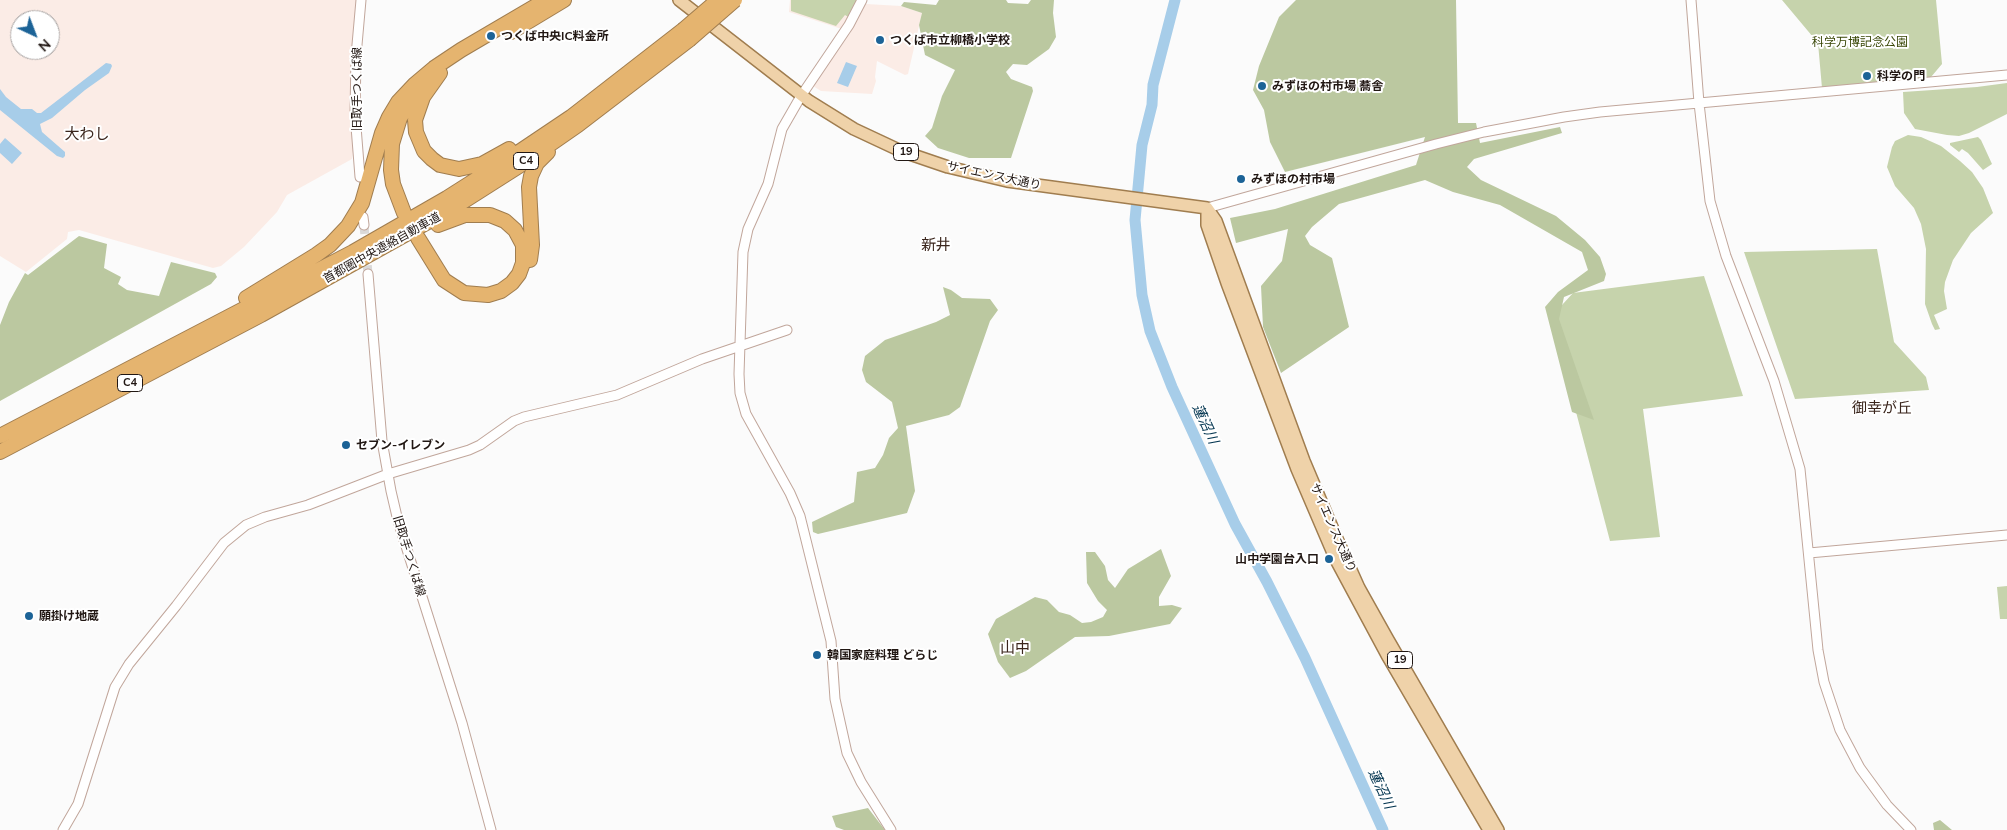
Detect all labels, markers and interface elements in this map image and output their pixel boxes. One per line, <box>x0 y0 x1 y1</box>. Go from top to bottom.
north arrow <box>10 10 60 60</box>
place label: つくば中央IC料金所 <box>501 29 609 43</box>
marker: つくば中央IC料金所 <box>485 30 497 42</box>
place label: つくば市立柳橋小学校 <box>890 33 1010 47</box>
marker: つくば市立柳橋小学校 <box>874 34 886 46</box>
text: N <box>35 35 55 55</box>
park label: 科学万博記念公園 <box>1812 35 1908 49</box>
street label: 旧取手つくば線 <box>350 47 364 131</box>
place label: 科学の門 <box>1877 69 1925 83</box>
marker: 科学の門 <box>1861 70 1873 82</box>
place label: みずほの村市場 蕎舎 <box>1272 79 1383 93</box>
marker: みずほの村市場 蕎舎 <box>1256 80 1268 92</box>
district label: 大わし <box>65 125 109 143</box>
road number: 19 <box>894 144 918 160</box>
road number: C4 <box>514 153 538 170</box>
street label: サイエンス大通り <box>946 159 1042 193</box>
place label: みずほの村市場 <box>1251 172 1335 186</box>
marker: みずほの村市場 <box>1235 173 1247 185</box>
street label: 首都圏中央連絡自動車道 <box>321 210 443 286</box>
district label: 新井 <box>921 236 951 254</box>
road number: C4 <box>118 374 142 392</box>
district label: 御幸が丘 <box>1852 399 1912 417</box>
water label: 蓮沼川 <box>1189 401 1221 447</box>
place label: セブン-イレブン <box>356 438 445 452</box>
marker: セブン-イレブン <box>340 439 352 451</box>
street label: サイエンス大通り <box>1307 481 1359 575</box>
street label: 旧取手つくば線 <box>390 514 428 598</box>
place label: 山中学園台入口 <box>1235 552 1319 566</box>
marker: 山中学園台入口 <box>1323 553 1335 565</box>
place label: 願掛け地蔵 <box>39 609 99 623</box>
marker: 願掛け地蔵 <box>23 610 35 622</box>
district label: 山中 <box>1000 639 1030 657</box>
place label: 韓国家庭料理 どらじ <box>827 648 938 662</box>
marker: 韓国家庭料理 どらじ <box>811 649 823 661</box>
road number: 19 <box>1388 652 1412 668</box>
water label: 蓮沼川 <box>1365 766 1397 812</box>

